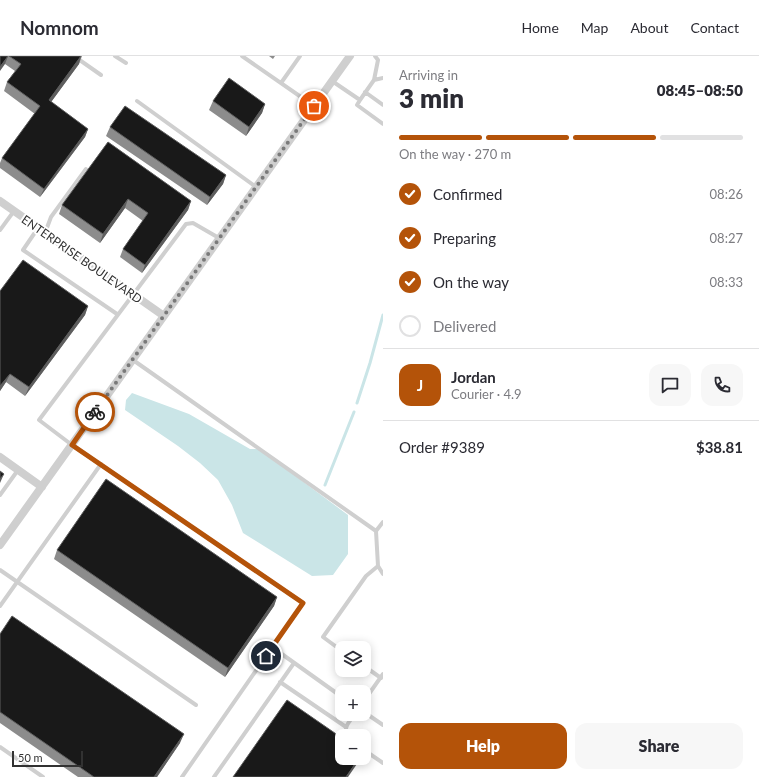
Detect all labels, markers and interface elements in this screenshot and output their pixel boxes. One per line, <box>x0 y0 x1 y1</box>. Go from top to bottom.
text: Nomnom <box>20 16 99 39</box>
text: Home <box>521 19 559 36</box>
text: Map <box>581 19 608 36</box>
text: About <box>630 19 668 36</box>
text: Contact <box>690 19 739 36</box>
text: Arriving in <box>399 67 458 83</box>
text: 08:45–08:50 <box>657 81 743 99</box>
text: 3 min <box>399 82 464 114</box>
pin <box>297 89 331 123</box>
icon: bag <box>303 95 325 117</box>
text: On the way · 270 m <box>399 146 511 162</box>
icon: check <box>399 183 421 205</box>
text: Confirmed <box>433 185 502 203</box>
text: 08:26 <box>710 186 743 202</box>
street label: ENTERPRISE BOULEVARD <box>19 212 145 306</box>
icon: check <box>399 227 421 249</box>
text: Preparing <box>433 229 496 247</box>
text: 08:27 <box>710 230 743 246</box>
icon: check <box>399 271 421 293</box>
text: On the way <box>433 273 509 291</box>
text: 08:33 <box>710 274 743 290</box>
text: Delivered <box>433 317 496 335</box>
button: chat <box>649 364 691 406</box>
button: phone <box>701 364 743 406</box>
text: Jordan <box>451 368 496 386</box>
text: J <box>417 376 423 394</box>
text: Courier · 4.9 <box>451 386 522 402</box>
courier <box>75 392 115 432</box>
icon: bike <box>84 401 106 423</box>
text: Order #9389 <box>399 438 485 456</box>
text: $38.81 <box>696 438 743 456</box>
pin <box>249 639 283 673</box>
map controls <box>335 641 371 765</box>
button: layers <box>335 641 371 677</box>
icon: home <box>255 645 277 667</box>
button: + <box>335 685 371 721</box>
button: Help <box>399 723 567 769</box>
button: Share <box>575 723 743 769</box>
button: − <box>335 729 371 765</box>
scale bar <box>12 749 83 768</box>
text: 50 m <box>18 751 43 764</box>

